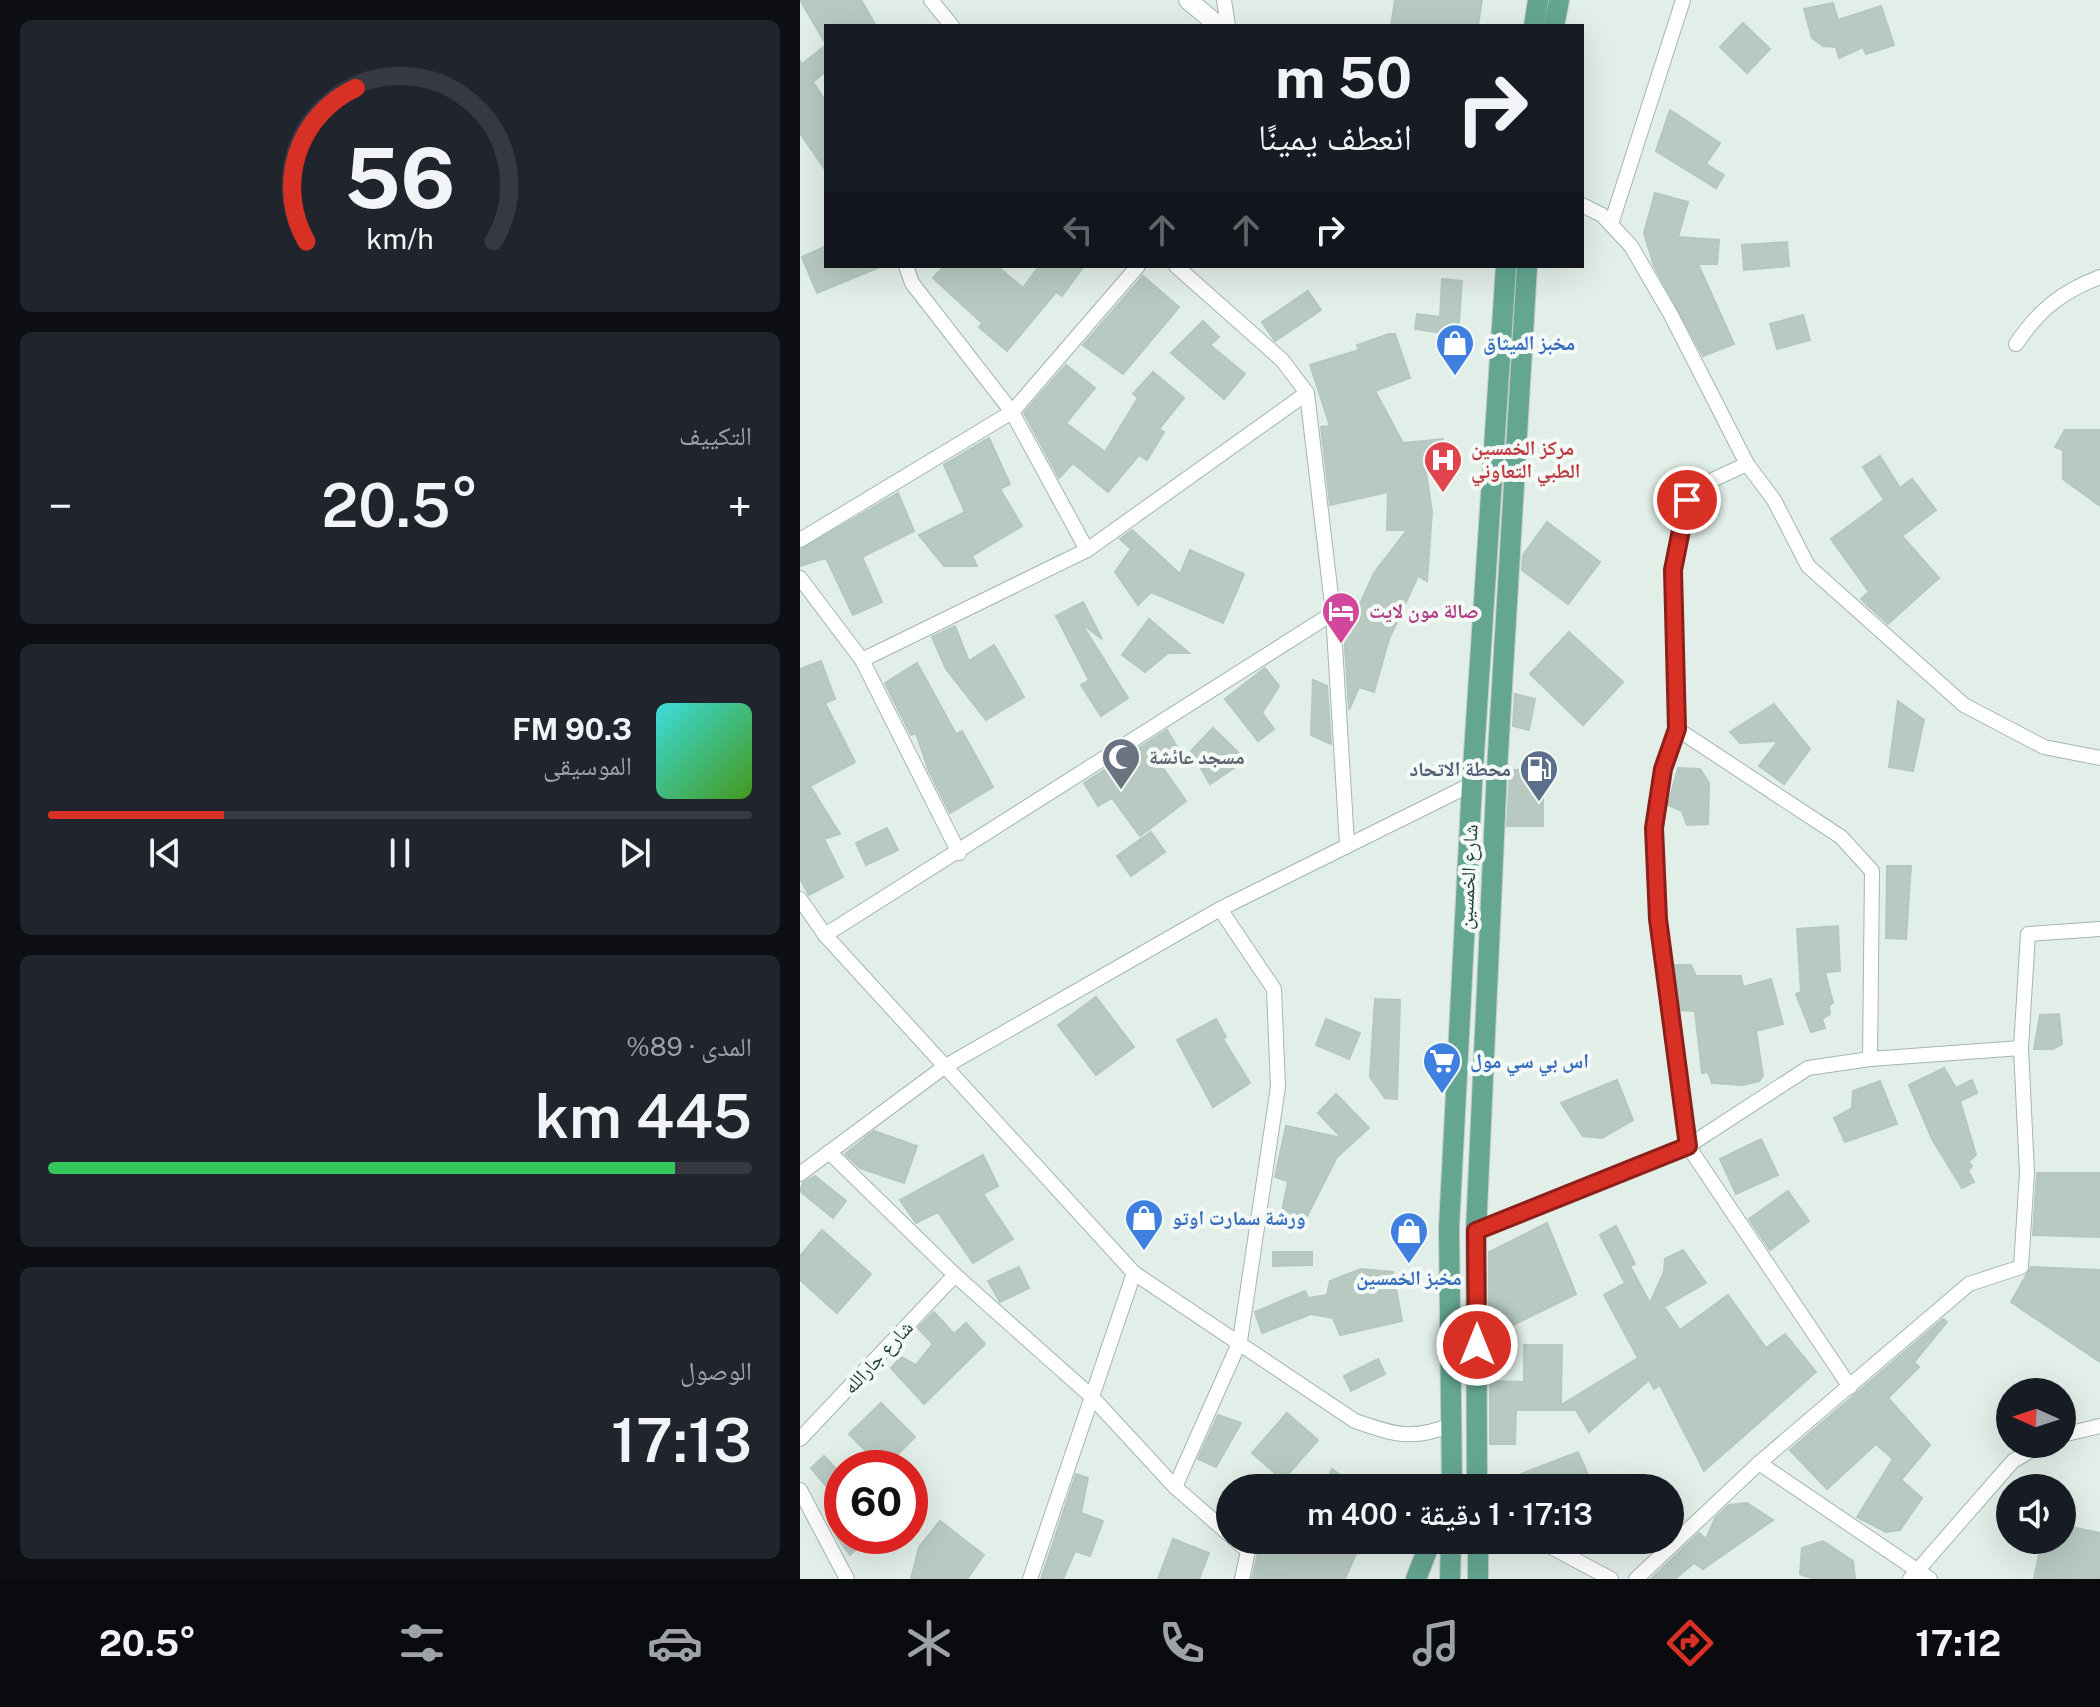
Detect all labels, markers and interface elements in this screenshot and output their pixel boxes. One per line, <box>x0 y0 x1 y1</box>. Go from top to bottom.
text: 50 m <box>1275 45 1412 111</box>
icon: right <box>1440 56 1544 160</box>
text: انعطف يمينًا <box>1258 116 1412 158</box>
text: 56 <box>344 128 456 226</box>
icon: left <box>1056 208 1100 252</box>
icon: ahead <box>1140 208 1184 252</box>
icon: ahead <box>1224 208 1268 252</box>
icon: right <box>1308 208 1352 252</box>
text: km/h <box>366 222 434 255</box>
shop icon: مخبز الميثاق <box>1434 322 1476 377</box>
place label: مخبز الميثاق <box>1483 331 1575 355</box>
text: التكييف <box>679 420 752 451</box>
place label: مركز الخمسين الطبي التعاوني <box>1471 436 1580 487</box>
hospital icon: مركز الخمسين الطبي التعاوني <box>1422 439 1464 494</box>
pin <box>1653 466 1721 534</box>
text: 20.5° <box>321 470 479 541</box>
icon: arrive <box>1665 478 1709 522</box>
text: − <box>48 480 72 532</box>
text: + <box>728 480 752 532</box>
hotel icon: صالة مون لايت <box>1320 590 1362 645</box>
place label: صالة مون لايت <box>1369 599 1479 623</box>
text: 90.3 FM <box>512 711 632 747</box>
mosque icon: مسجد عائشة <box>1100 736 1142 791</box>
place label: مسجد عائشة <box>1149 745 1245 769</box>
fuel station icon: محطة الاتحاد <box>1518 748 1560 803</box>
text: الموسيقى <box>543 750 632 781</box>
place label: محطة الاتحاد <box>1409 757 1511 781</box>
street label: شارع الخمسين <box>1453 824 1484 930</box>
icon: previous <box>143 831 187 875</box>
icon: pause <box>378 831 422 875</box>
icon: next <box>613 831 657 875</box>
text: المدى · 89% <box>626 1031 752 1062</box>
supermarket icon: اس بي سي مول <box>1421 1040 1463 1095</box>
place label: اس بي سي مول <box>1470 1049 1589 1077</box>
text: 445 km <box>535 1081 752 1152</box>
shop icon: ورشة سمارت اوتو <box>1123 1197 1165 1252</box>
place label: ورشة سمارت اوتو <box>1172 1206 1306 1230</box>
shop icon: مخبز الخمسين <box>1388 1210 1430 1265</box>
place label: مخبز الخمسين <box>1356 1266 1462 1291</box>
position arrow <box>1435 1303 1519 1387</box>
street label: شارع جارالله <box>838 1315 919 1399</box>
text: الوصول <box>680 1355 752 1386</box>
north arrow <box>1996 1378 2076 1458</box>
map controls <box>1996 1378 2076 1554</box>
text: 17:13 <box>611 1405 752 1476</box>
speed limit sign: 60 <box>824 1450 928 1554</box>
button: sound <box>1996 1474 2076 1554</box>
text: 17:13 · 1 دقيقة · 400 m <box>1307 1496 1593 1532</box>
icon: filters <box>394 1615 450 1671</box>
icon: car <box>647 1615 703 1671</box>
icon: climate <box>901 1615 957 1671</box>
icon: phone <box>1154 1615 1210 1671</box>
icon: music <box>1408 1615 1464 1671</box>
icon: directions <box>1662 1615 1718 1671</box>
text: 20.5° <box>99 1622 196 1664</box>
text: 17:12 <box>1915 1622 2001 1664</box>

